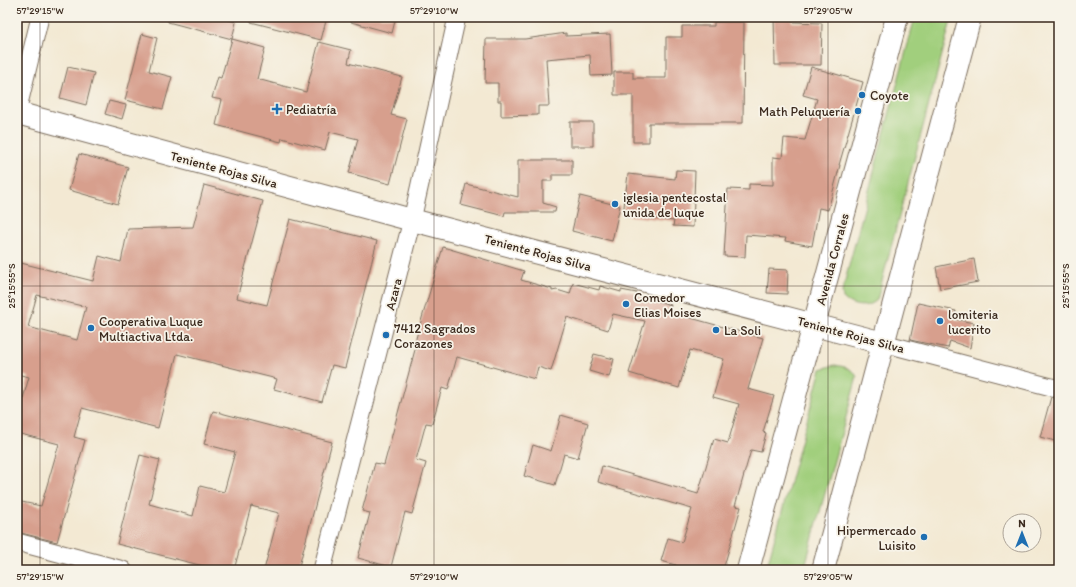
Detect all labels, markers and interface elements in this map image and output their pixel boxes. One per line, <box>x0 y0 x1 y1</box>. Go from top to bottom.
text: 57°29'15"W <box>16 4 64 17</box>
text: 57°29'10"W <box>410 4 459 17</box>
text: 57°29'05"W <box>803 4 853 17</box>
place label: Coyote <box>870 88 909 103</box>
marker: Coyote <box>857 90 867 100</box>
place label: Pediatría <box>286 102 337 117</box>
marker: Pediatría <box>271 103 283 115</box>
place label: Math Peluquería <box>759 104 850 119</box>
marker: Math Peluquería <box>853 106 863 116</box>
street label: Teniente Rojas Silva <box>169 148 279 191</box>
place label: iglesia pentecostal unida de luque <box>623 190 727 220</box>
marker: iglesia pentecostal unida de luque <box>610 199 620 209</box>
street label: Avenida Corrales <box>813 211 852 307</box>
street label: Teniente Rojas Silva <box>483 231 593 274</box>
text: 25°15'55"S <box>5 263 18 308</box>
text: 25°15'55"S <box>1059 263 1072 308</box>
street label: Azara <box>382 276 405 312</box>
place label: Comedor Elias Moises <box>634 290 701 320</box>
marker: Comedor Elias Moises <box>621 299 631 309</box>
place label: lomiteria lucerito <box>948 307 999 337</box>
street label: Teniente Rojas Silva <box>796 313 906 356</box>
place label: Cooperativa Luque Multiactiva Ltda. <box>99 314 203 344</box>
marker: lomiteria lucerito <box>935 316 945 326</box>
place label: 7412 Sagrados Corazones <box>394 321 476 351</box>
marker: Cooperativa Luque Multiactiva Ltda. <box>86 323 96 333</box>
place label: La Soli <box>724 323 761 338</box>
marker: La Soli <box>711 325 721 335</box>
marker: 7412 Sagrados Corazones <box>381 330 391 340</box>
north arrow <box>1002 513 1042 553</box>
text: N <box>1018 517 1026 530</box>
place label: Hipermercado Luisito <box>837 523 916 553</box>
marker: Hipermercado Luisito <box>919 532 929 542</box>
text: 57°29'15"W <box>16 570 64 583</box>
text: 57°29'10"W <box>410 570 459 583</box>
text: 57°29'05"W <box>803 570 853 583</box>

